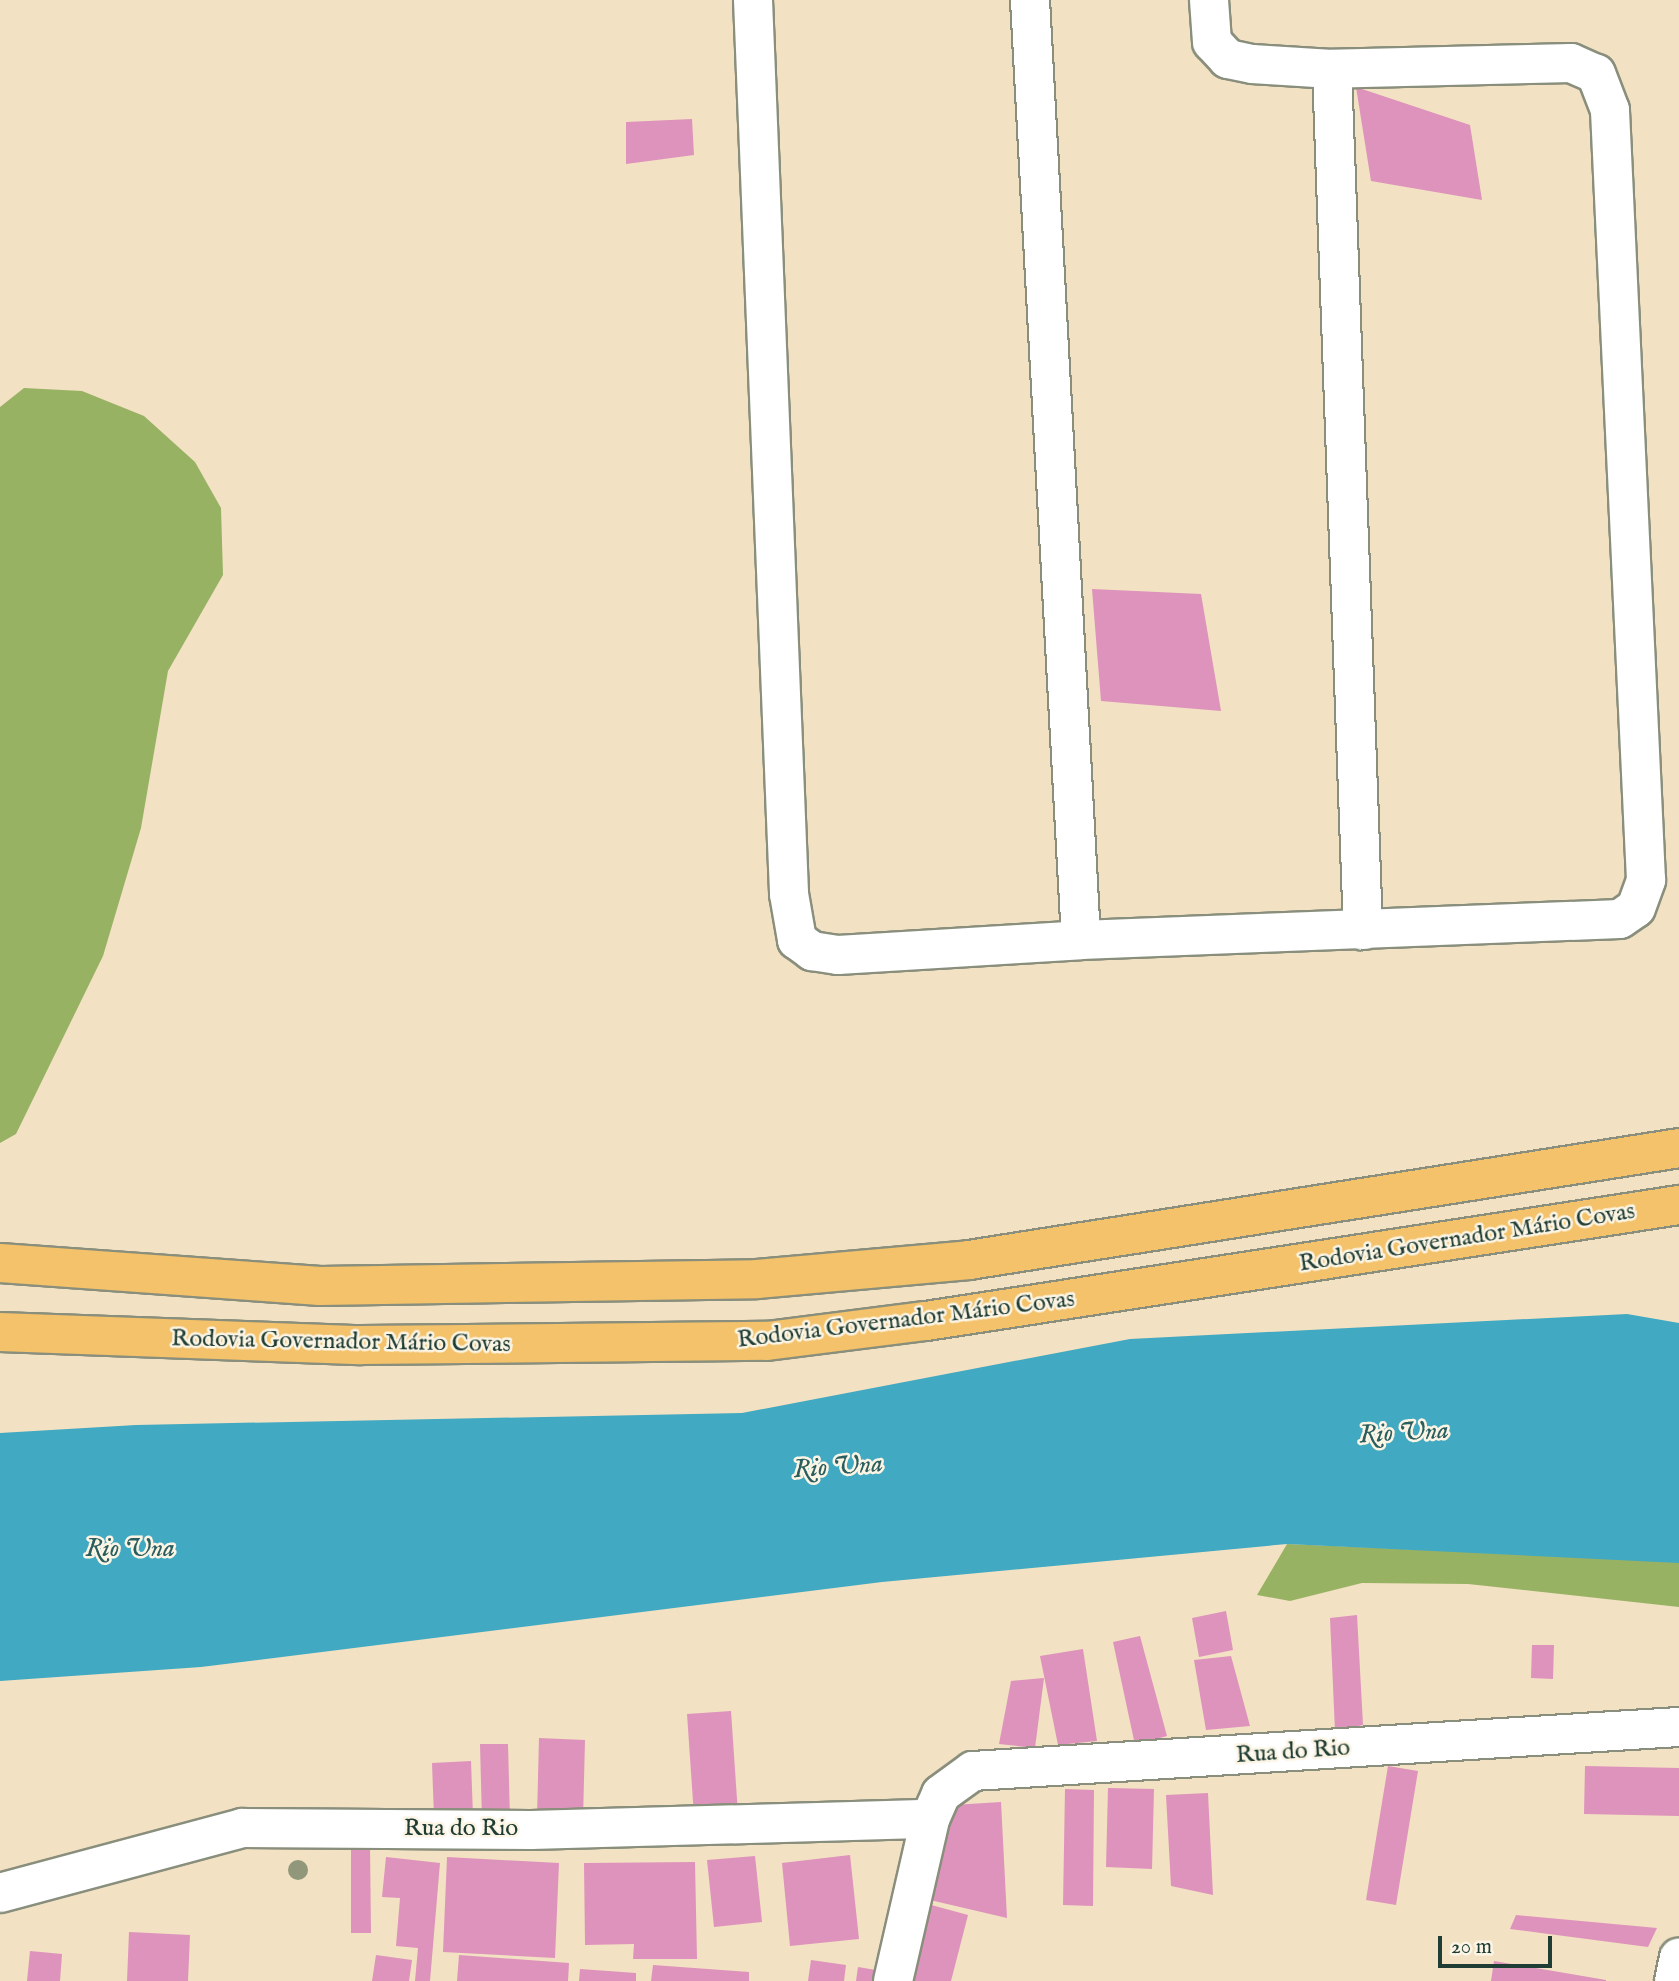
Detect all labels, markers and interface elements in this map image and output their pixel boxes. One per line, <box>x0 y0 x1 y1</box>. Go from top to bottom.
street label: Rodovia Governador Mário Covas <box>1297 1197 1637 1279</box>
street label: Rodovia Governador Mário Covas <box>736 1285 1076 1355</box>
street label: Rodovia Governador Mário Covas <box>171 1325 511 1359</box>
water label: Rio Una <box>1358 1415 1450 1451</box>
water label: Rio Una <box>792 1448 884 1486</box>
water label: Rio Una <box>85 1533 175 1565</box>
street label: Rua do Rio <box>1235 1734 1351 1770</box>
street label: Rua do Rio <box>404 1815 518 1843</box>
scale bar <box>1441 1922 1555 1966</box>
text: 20 m <box>1451 1934 1492 1961</box>

